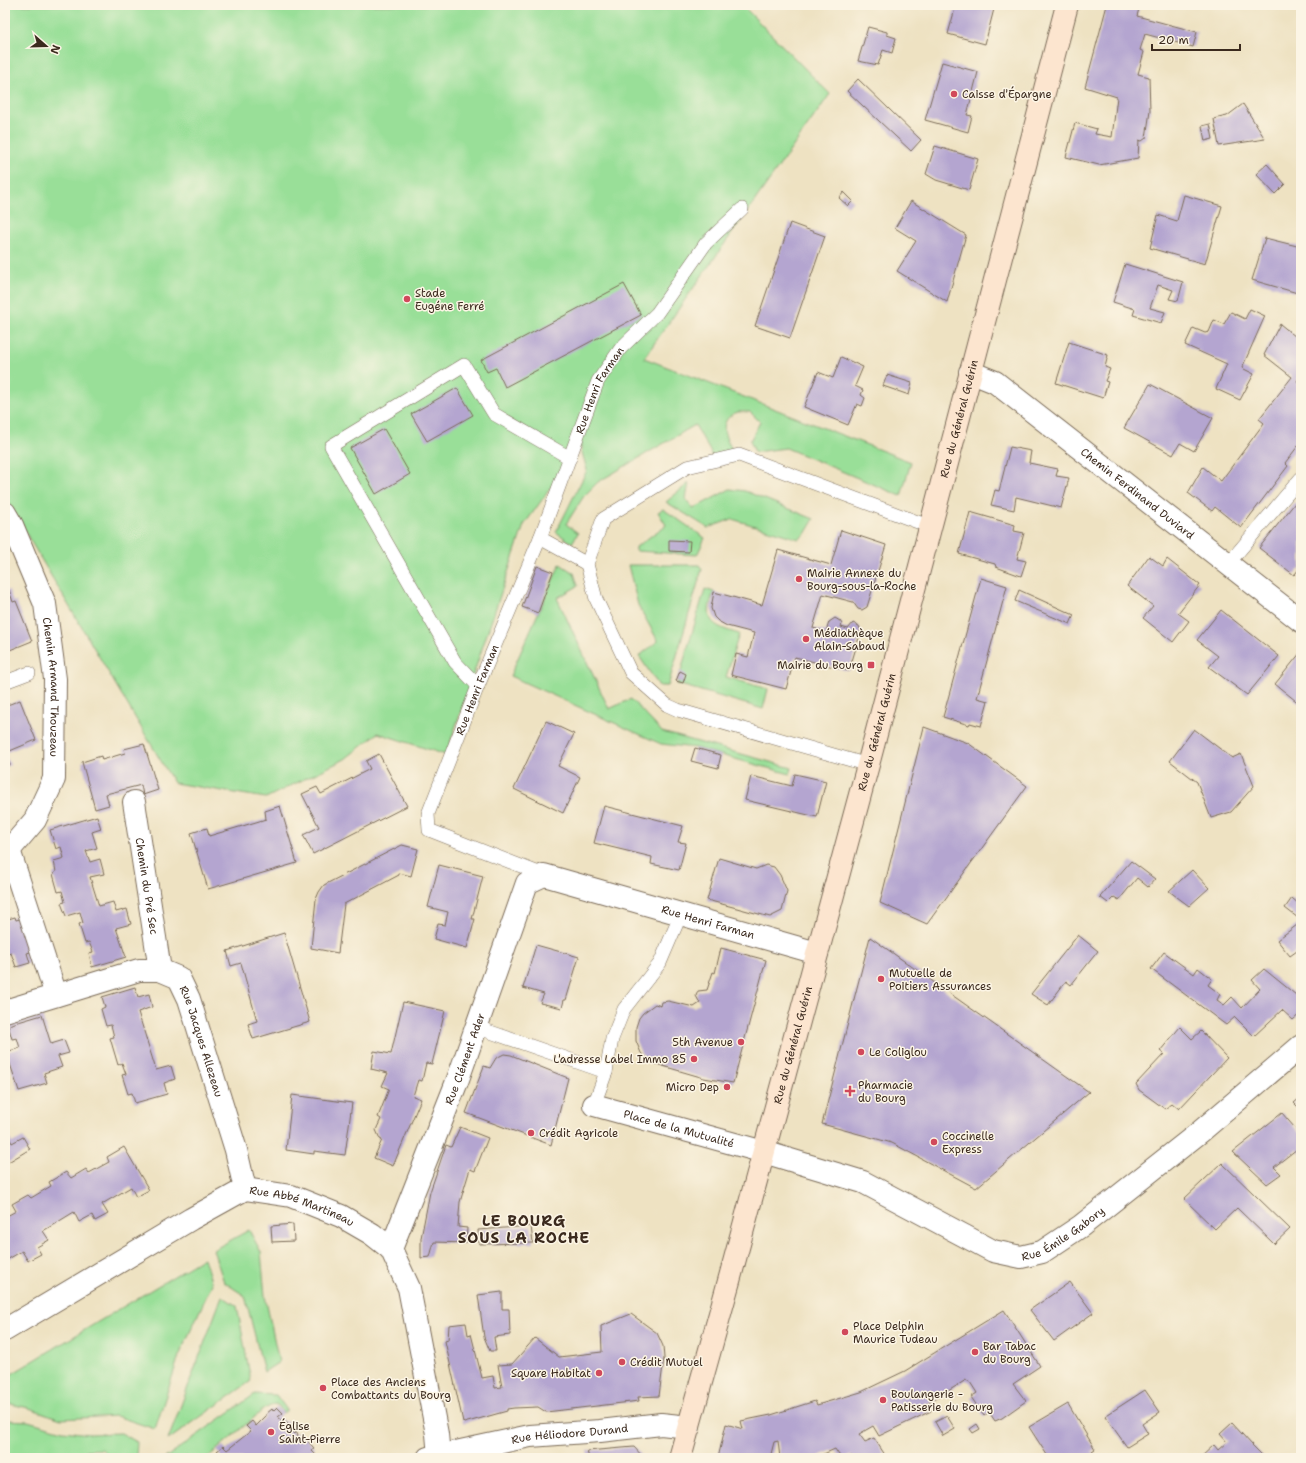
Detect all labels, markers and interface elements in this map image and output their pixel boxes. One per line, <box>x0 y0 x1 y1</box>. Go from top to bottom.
north arrow <box>26 26 66 66</box>
scale bar <box>1152 26 1240 52</box>
text: 20 m <box>1158 32 1189 48</box>
text: N <box>46 43 63 56</box>
place label: Caisse d'Épargne <box>962 86 1052 102</box>
marker: Caisse d'Épargne <box>949 89 959 99</box>
place label: Stade Eugéne Ferré <box>415 286 485 314</box>
marker: Stade Eugéne Ferré <box>402 294 412 304</box>
street label: Rue Henri Farman <box>572 343 627 436</box>
street label: Rue du Général Guérin <box>936 358 981 479</box>
street label: Chemin Ferdinand Duviard <box>1078 444 1198 543</box>
place label: Mairie Annexe du Bourg-sous-la-Roche <box>807 566 917 594</box>
marker: Mairie Annexe du Bourg-sous-la-Roche <box>794 574 804 584</box>
street label: Chemin Armand Thouzeau <box>39 616 63 757</box>
place label: Médiathèque Alain-Sabaud <box>814 626 885 654</box>
marker: Médiathèque Alain-Sabaud <box>801 634 811 644</box>
street label: Rue Henri Farman <box>452 642 502 737</box>
place label: Mairie du Bourg <box>777 658 863 673</box>
marker: Mairie du Bourg <box>866 660 876 670</box>
street label: Rue du Général Guérin <box>854 671 899 793</box>
street label: Chemin du Pré Sec <box>132 837 162 936</box>
street label: Rue Henri Farman <box>660 901 757 942</box>
place label: Mutuelle de Poitiers Assurances <box>889 966 992 994</box>
marker: Mutuelle de Poitiers Assurances <box>876 974 886 984</box>
street label: Rue Jacques Allezeau <box>176 983 227 1099</box>
street label: Rue du Général Guérin <box>770 984 816 1106</box>
street label: Rue Clément Ader <box>441 1011 488 1107</box>
place label: 5th Avenue <box>672 1035 733 1050</box>
marker: 5th Avenue <box>736 1037 746 1047</box>
place label: Le Coliglou <box>869 1045 927 1060</box>
marker: Le Coliglou <box>856 1047 866 1057</box>
place label: L'adresse Label Immo 85 <box>553 1052 686 1067</box>
marker: L'adresse Label Immo 85 <box>689 1054 699 1064</box>
place label: Pharmacie du Bourg <box>858 1078 913 1106</box>
place label: Micro Dep <box>666 1080 719 1095</box>
marker: Micro Dep <box>722 1082 732 1092</box>
marker: Pharmacie du Bourg <box>845 1086 855 1096</box>
street label: Place de la Mutualité <box>622 1106 736 1151</box>
place label: Crédit Agricole <box>539 1126 618 1141</box>
marker: Crédit Agricole <box>526 1128 536 1138</box>
place label: Coccinelle Express <box>942 1129 994 1157</box>
marker: Coccinelle Express <box>929 1137 939 1147</box>
street label: Rue Abbé Martineau <box>248 1182 357 1230</box>
street label: Rue Émile Gabory <box>1020 1203 1107 1264</box>
district label: LE BOURG SOUS LA ROCHE <box>458 1211 590 1248</box>
place label: Place Delphin Maurice Tudeau <box>853 1319 938 1347</box>
marker: Place Delphin Maurice Tudeau <box>840 1327 850 1337</box>
place label: Bar Tabac du Bourg <box>983 1339 1036 1367</box>
marker: Bar Tabac du Bourg <box>970 1347 980 1357</box>
place label: Crédit Mutuel <box>630 1355 703 1370</box>
marker: Crédit Mutuel <box>617 1357 627 1367</box>
place label: Square Habitat <box>511 1366 591 1381</box>
marker: Square Habitat <box>594 1368 604 1378</box>
place label: Place des Anciens Combattants du Bourg <box>331 1375 451 1403</box>
marker: Place des Anciens Combattants du Bourg <box>318 1383 328 1393</box>
place label: Boulangerie - Patisserie du Bourg <box>891 1387 993 1415</box>
marker: Boulangerie - Patisserie du Bourg <box>878 1395 888 1405</box>
place label: Église Saint-Pierre <box>279 1418 341 1447</box>
street label: Rue Héliodore Durand <box>510 1420 629 1447</box>
marker: Église Saint-Pierre <box>266 1427 276 1437</box>

